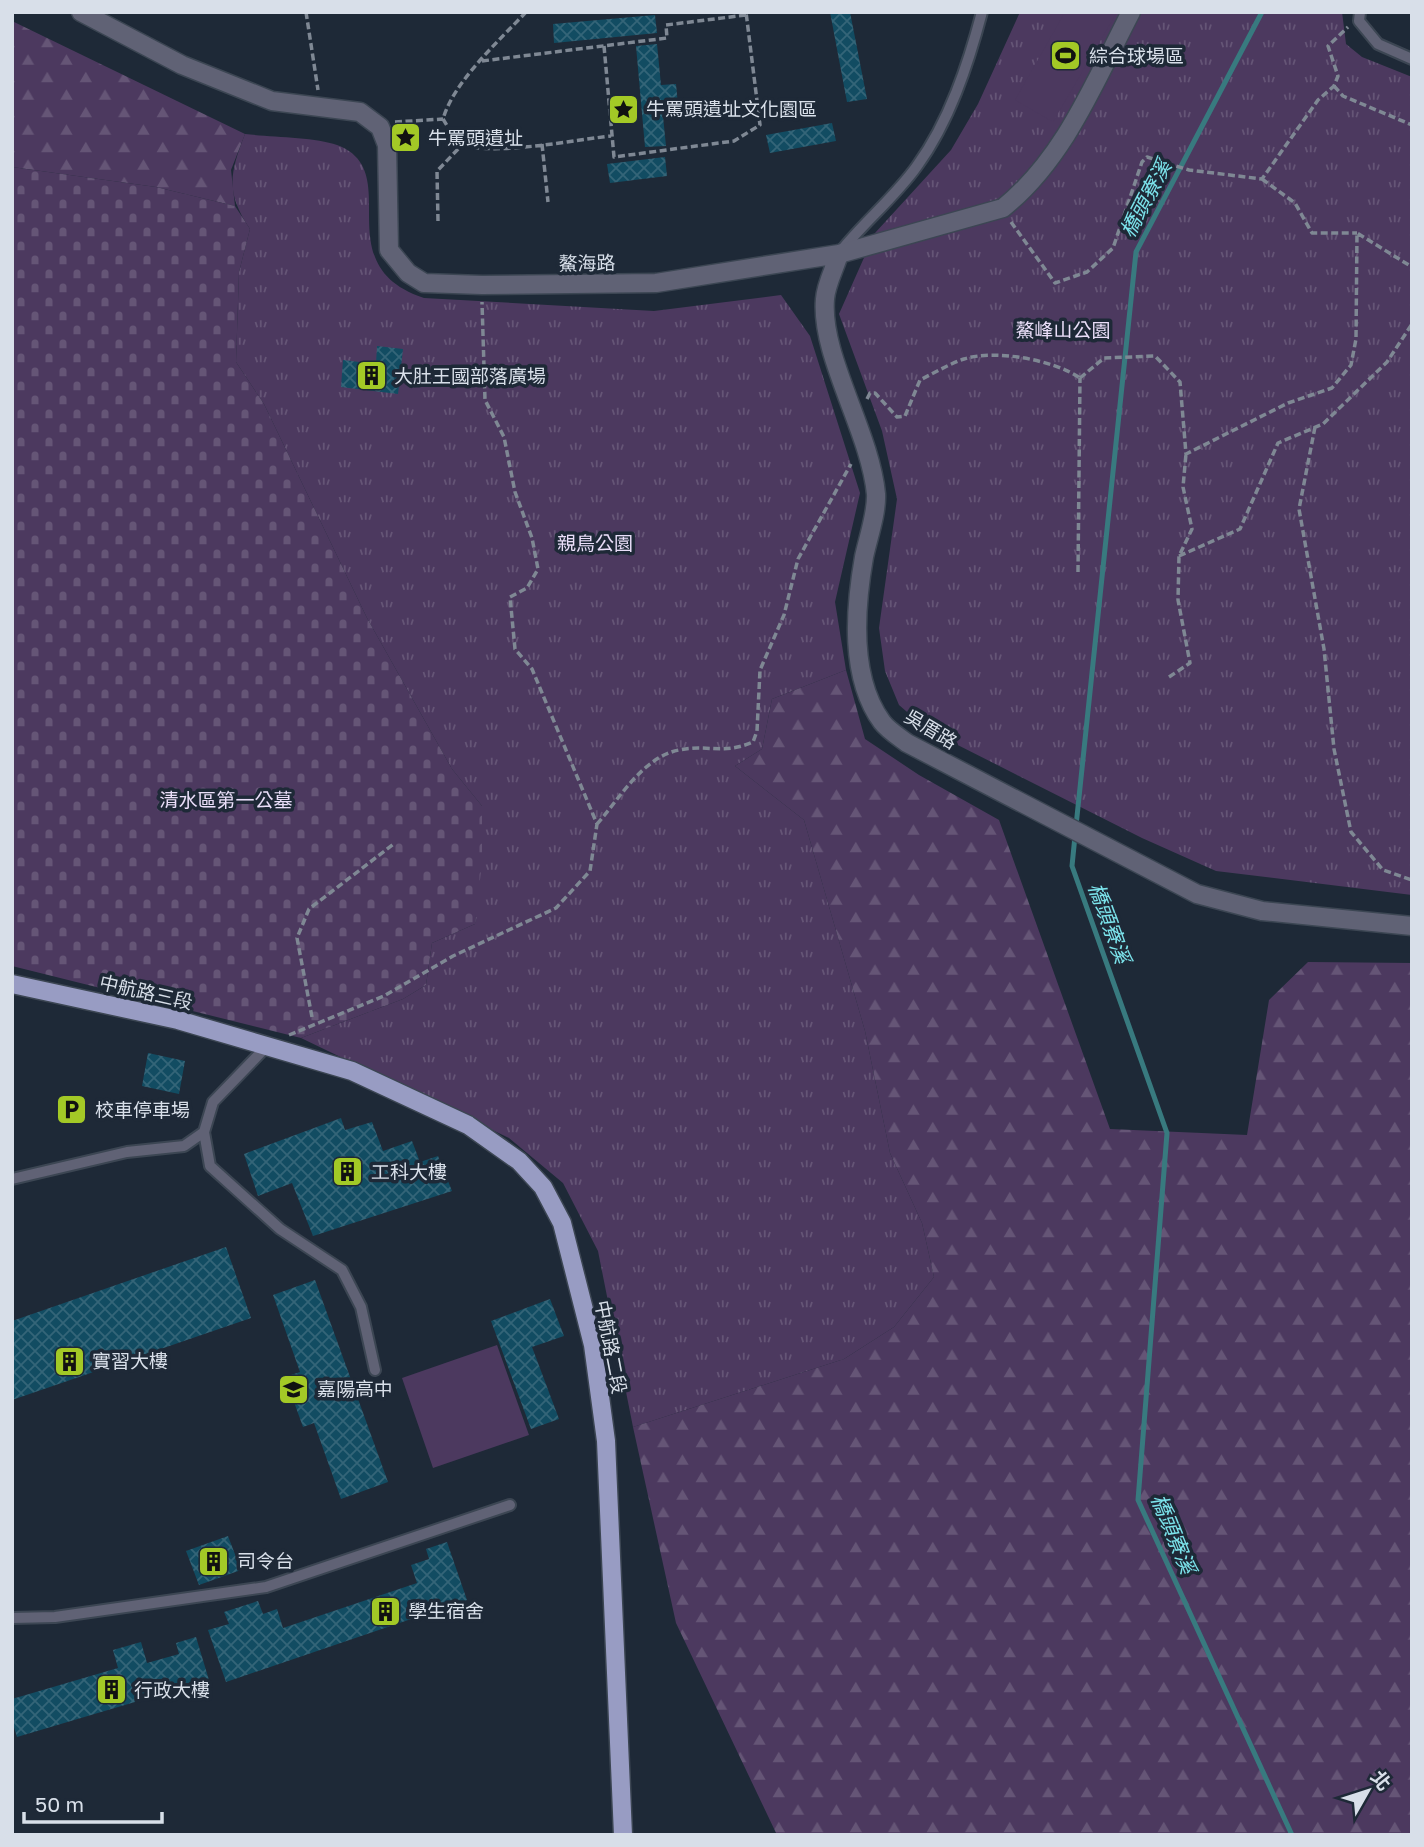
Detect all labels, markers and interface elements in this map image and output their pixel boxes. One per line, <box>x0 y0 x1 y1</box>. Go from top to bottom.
sports icon: 綜合球場區 <box>1049 39 1083 73</box>
place label: 綜合球場區 <box>1089 44 1184 67</box>
place icon: 牛罵頭遺址文化園區 <box>606 92 640 126</box>
place label: 牛罵頭遺址文化園區 <box>646 97 817 120</box>
place icon: 牛罵頭遺址 <box>388 121 422 155</box>
place label: 牛罵頭遺址 <box>428 126 523 149</box>
water label: 橋頭寮溪 <box>1114 153 1178 242</box>
street label: 鰲海路 <box>558 251 616 274</box>
park label: 鰲峰山公園 <box>1015 318 1111 341</box>
building icon: 大肚王國部落廣場 <box>354 359 388 393</box>
place label: 大肚王國部落廣場 <box>394 364 546 387</box>
park label: 親鳥公園 <box>557 531 633 554</box>
street label: 吳厝路 <box>901 704 962 753</box>
park label: 清水區第一公墓 <box>159 788 293 811</box>
water label: 橋頭寮溪 <box>1083 879 1138 969</box>
street label: 中航路三段 <box>97 970 195 1013</box>
parking icon: 校車停車場 <box>55 1093 89 1127</box>
place label: 校車停車場 <box>95 1098 190 1121</box>
building icon: 工科大樓 <box>331 1155 365 1189</box>
place label: 工科大樓 <box>371 1160 447 1183</box>
street label: 中航路二段 <box>591 1298 632 1396</box>
building icon: 實習大樓 <box>52 1344 86 1378</box>
place label: 實習大樓 <box>92 1349 168 1372</box>
school or university icon: 嘉陽高中 <box>277 1372 311 1406</box>
place label: 嘉陽高中 <box>317 1377 393 1400</box>
water label: 橋頭寮溪 <box>1146 1490 1203 1580</box>
building icon: 司令台 <box>197 1544 231 1578</box>
place label: 司令台 <box>237 1549 294 1572</box>
building icon: 學生宿舍 <box>368 1594 402 1628</box>
place label: 學生宿舍 <box>408 1599 484 1622</box>
building icon: 行政大樓 <box>94 1673 128 1707</box>
place label: 行政大樓 <box>134 1678 210 1701</box>
north arrow <box>1333 1756 1403 1826</box>
text: 北 <box>1367 1765 1397 1795</box>
scale bar <box>24 1780 163 1824</box>
text: 50 m <box>35 1791 84 1817</box>

